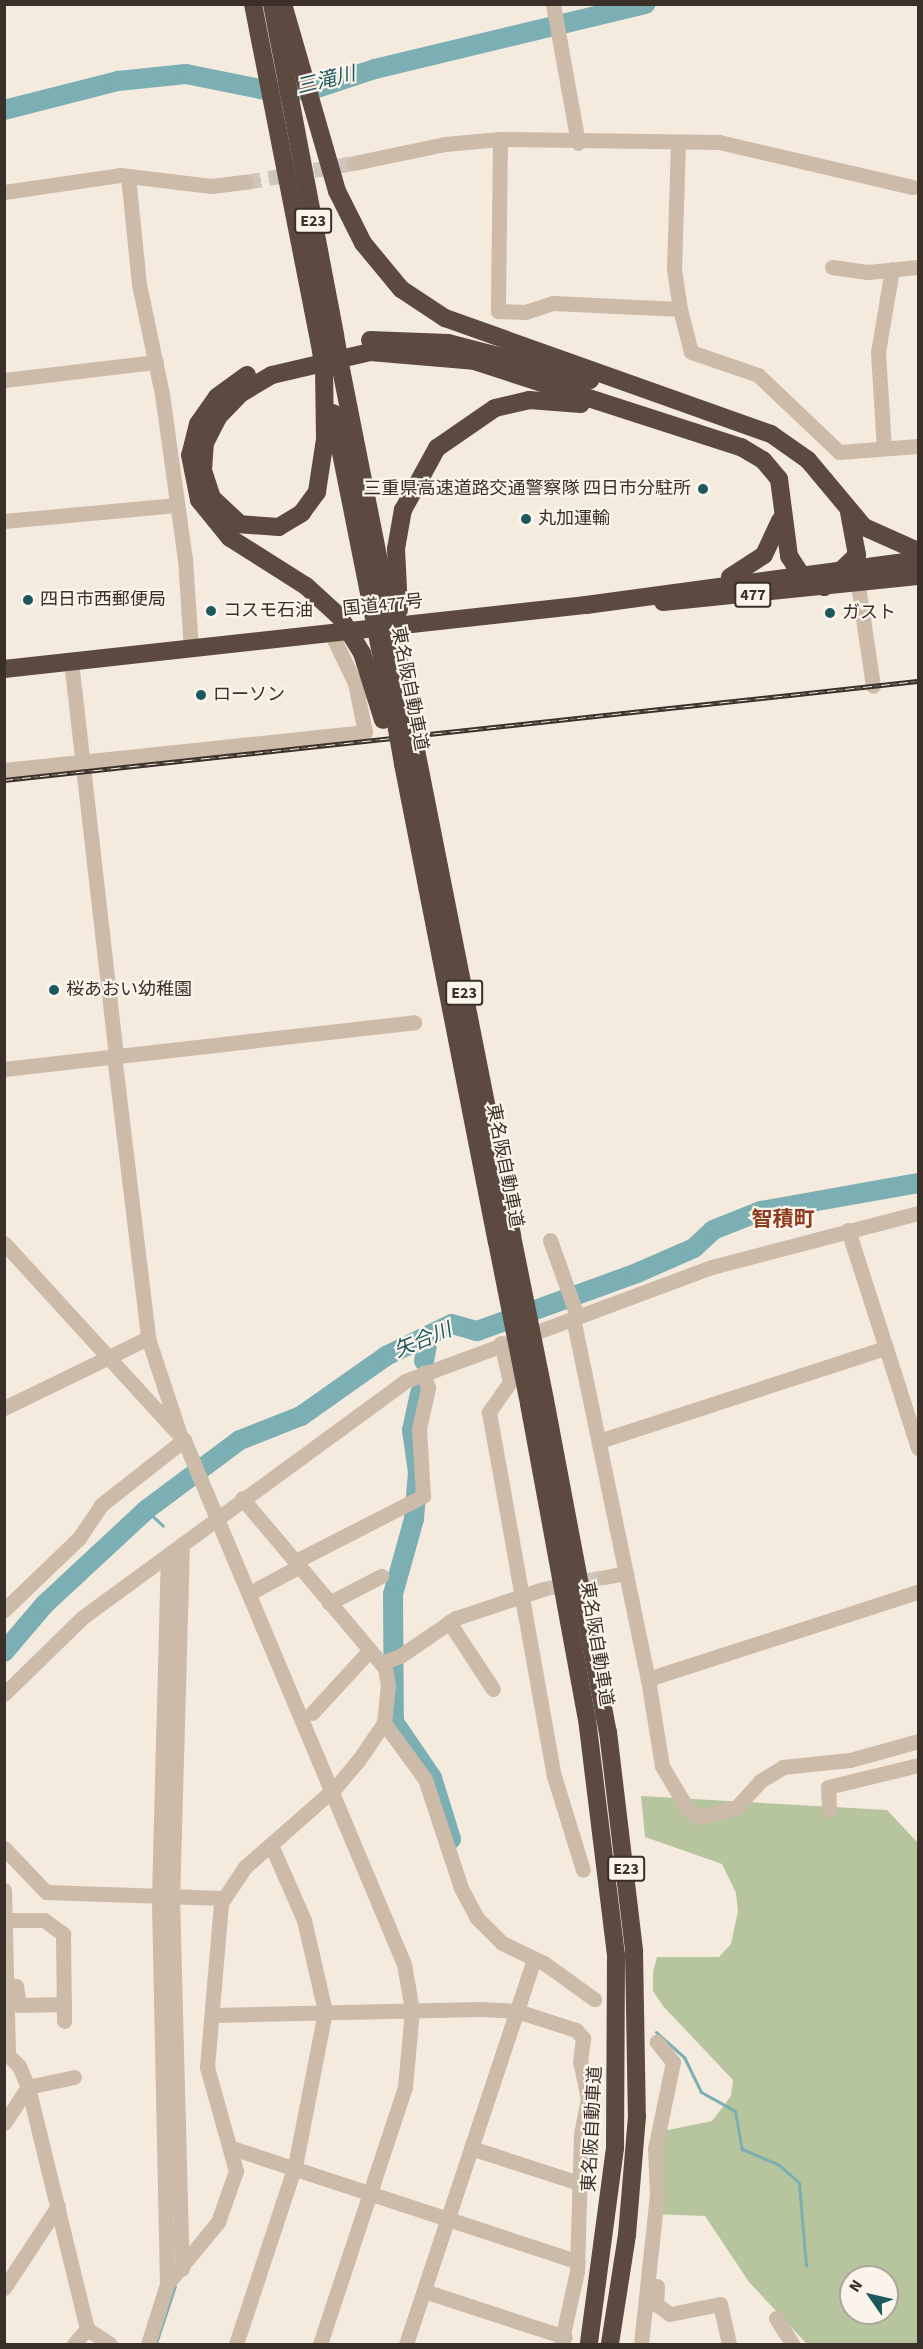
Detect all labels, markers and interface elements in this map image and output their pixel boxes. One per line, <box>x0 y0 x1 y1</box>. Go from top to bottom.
water label: 三滝川 <box>294 62 358 100</box>
road number: E23 <box>294 208 332 234</box>
place label: 三重県高速道路交通警察隊 四日市分駐所 <box>363 478 691 500</box>
marker: 三重県高速道路交通警察隊 四日市分駐所 <box>696 482 710 496</box>
place label: 丸加運輸 <box>538 508 610 530</box>
marker: 丸加運輸 <box>519 512 533 526</box>
road number: 477 <box>734 582 772 608</box>
place label: 四日市西郵便局 <box>40 589 166 611</box>
street label: 国道477号 <box>342 591 424 621</box>
marker: 四日市西郵便局 <box>21 593 35 607</box>
place label: コスモ石油 <box>223 600 313 622</box>
place label: ガスト <box>842 602 896 624</box>
marker: コスモ石油 <box>204 604 218 618</box>
marker: ガスト <box>823 606 837 620</box>
street label: 東名阪自動車道 <box>386 625 432 753</box>
place label: ローソン <box>213 684 285 706</box>
marker: ローソン <box>194 688 208 702</box>
place label: 桜あおい幼稚園 <box>66 979 192 1001</box>
road number: E23 <box>444 980 484 1006</box>
marker: 桜あおい幼稚園 <box>47 983 61 997</box>
street label: 東名阪自動車道 <box>481 1102 527 1230</box>
district label: 智積町 <box>752 1206 814 1232</box>
water label: 矢合川 <box>391 1319 455 1363</box>
street label: 東名阪自動車道 <box>575 1580 617 1708</box>
road number: E23 <box>606 1856 646 1882</box>
street label: 東名阪自動車道 <box>579 2066 607 2192</box>
north arrow <box>839 2265 899 2325</box>
text: N <box>844 2275 868 2297</box>

